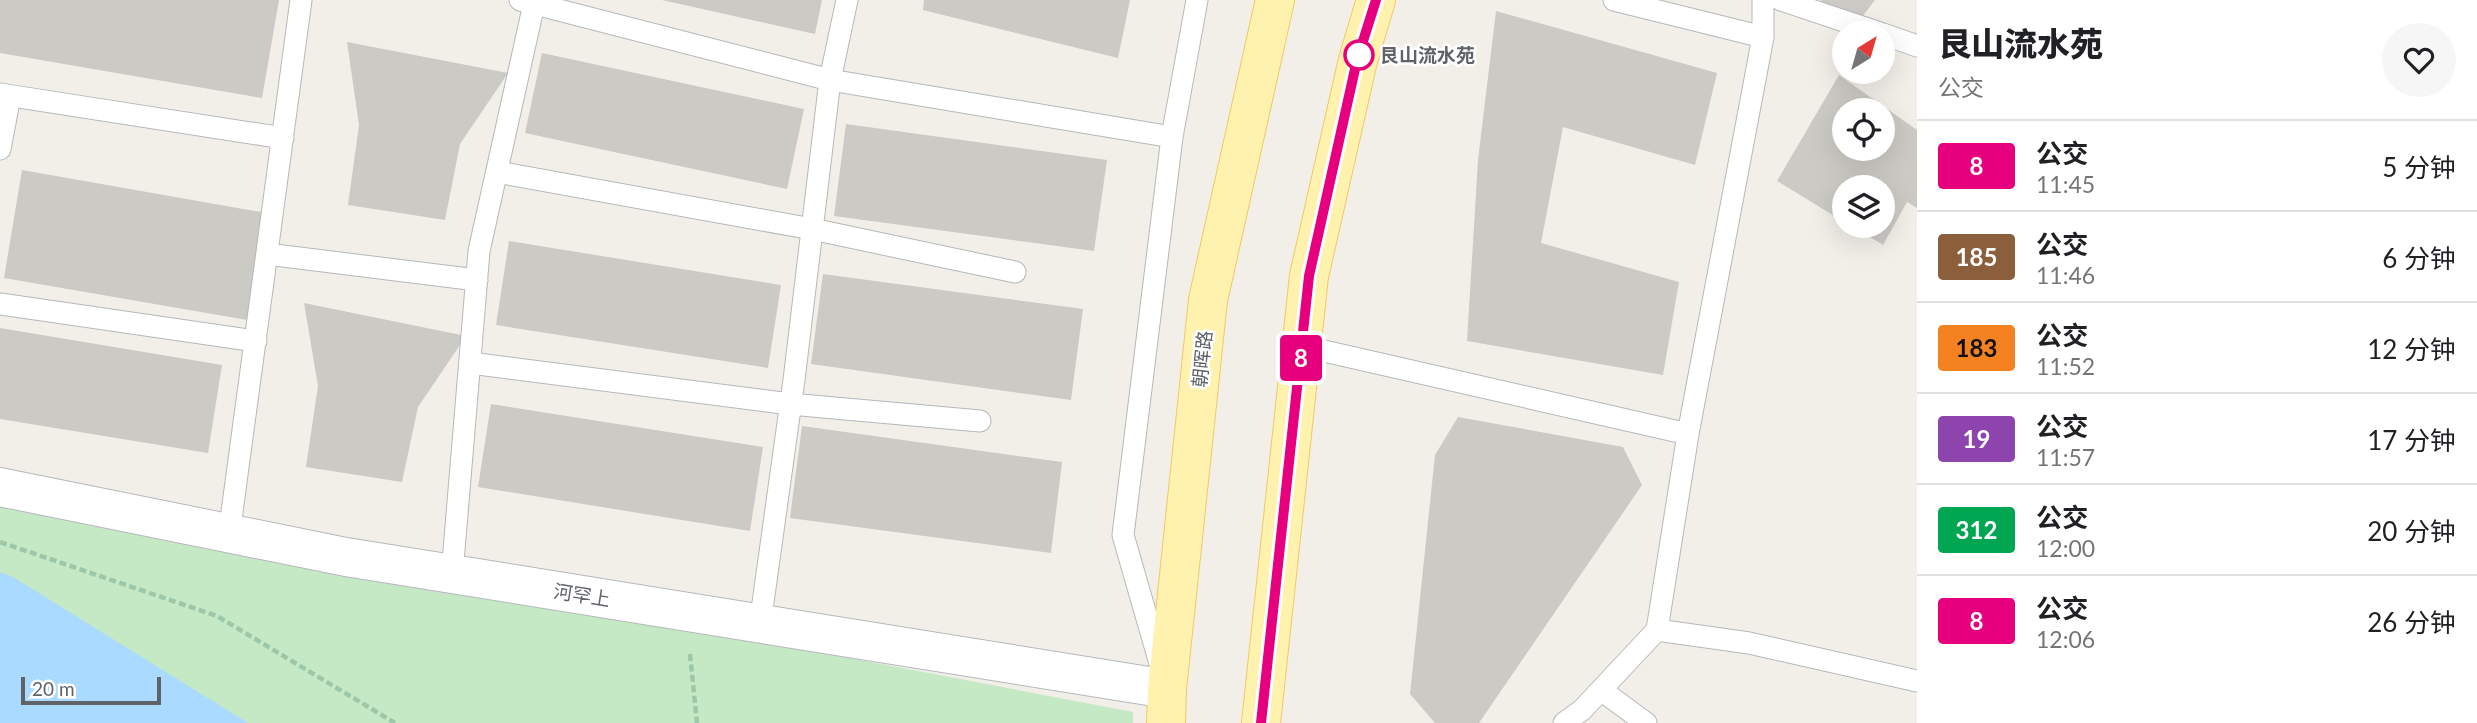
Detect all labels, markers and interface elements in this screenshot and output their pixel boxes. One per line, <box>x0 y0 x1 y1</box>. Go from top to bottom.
north arrow <box>1832 21 1895 84</box>
map controls <box>1832 21 1895 238</box>
text: 艮山流水苑 <box>1938 23 2103 63</box>
button: heart <box>2382 23 2456 97</box>
marker: 艮山流水苑 <box>1344 40 1374 70</box>
place label: 艮山流水苑 <box>1380 43 1475 66</box>
text: 公交 <box>1938 73 1984 101</box>
button: locate <box>1832 98 1895 161</box>
text: 公交 <box>2036 137 2088 169</box>
text: 8 <box>1970 151 1983 180</box>
text: 5 分钟 <box>2382 151 2456 183</box>
text: 11:45 <box>2036 170 2095 198</box>
button: layers <box>1832 175 1895 238</box>
text: 公交 <box>2036 228 2088 260</box>
text: 185 <box>1956 242 1997 271</box>
text: 6 分钟 <box>2382 242 2456 274</box>
text: 11:46 <box>2036 261 2095 289</box>
text: 公交 <box>2036 319 2088 351</box>
street label: 朝晖路 <box>1187 329 1216 389</box>
text: 183 <box>1956 333 1997 362</box>
text: 12 分钟 <box>2367 333 2456 365</box>
line badge: 8 <box>1278 335 1324 381</box>
text: 8 <box>1294 343 1308 372</box>
text: 11:52 <box>2036 352 2095 380</box>
text: 公交 <box>2036 410 2088 442</box>
text: 19 <box>1963 424 1990 453</box>
text: 17 分钟 <box>2367 424 2456 456</box>
text: 11:57 <box>2036 443 2095 471</box>
text: 公交 <box>2036 501 2088 533</box>
text: 312 <box>1956 515 1997 544</box>
text: 20 分钟 <box>2367 515 2456 547</box>
text: 12:00 <box>2036 534 2095 562</box>
street label: 河罕上 <box>552 579 612 610</box>
text: 公交 <box>2036 592 2088 624</box>
text: 8 <box>1970 606 1983 635</box>
text: 26 分钟 <box>2367 606 2456 638</box>
text: 12:06 <box>2036 625 2095 653</box>
scale bar <box>21 674 161 706</box>
text: 20 m <box>32 677 75 700</box>

